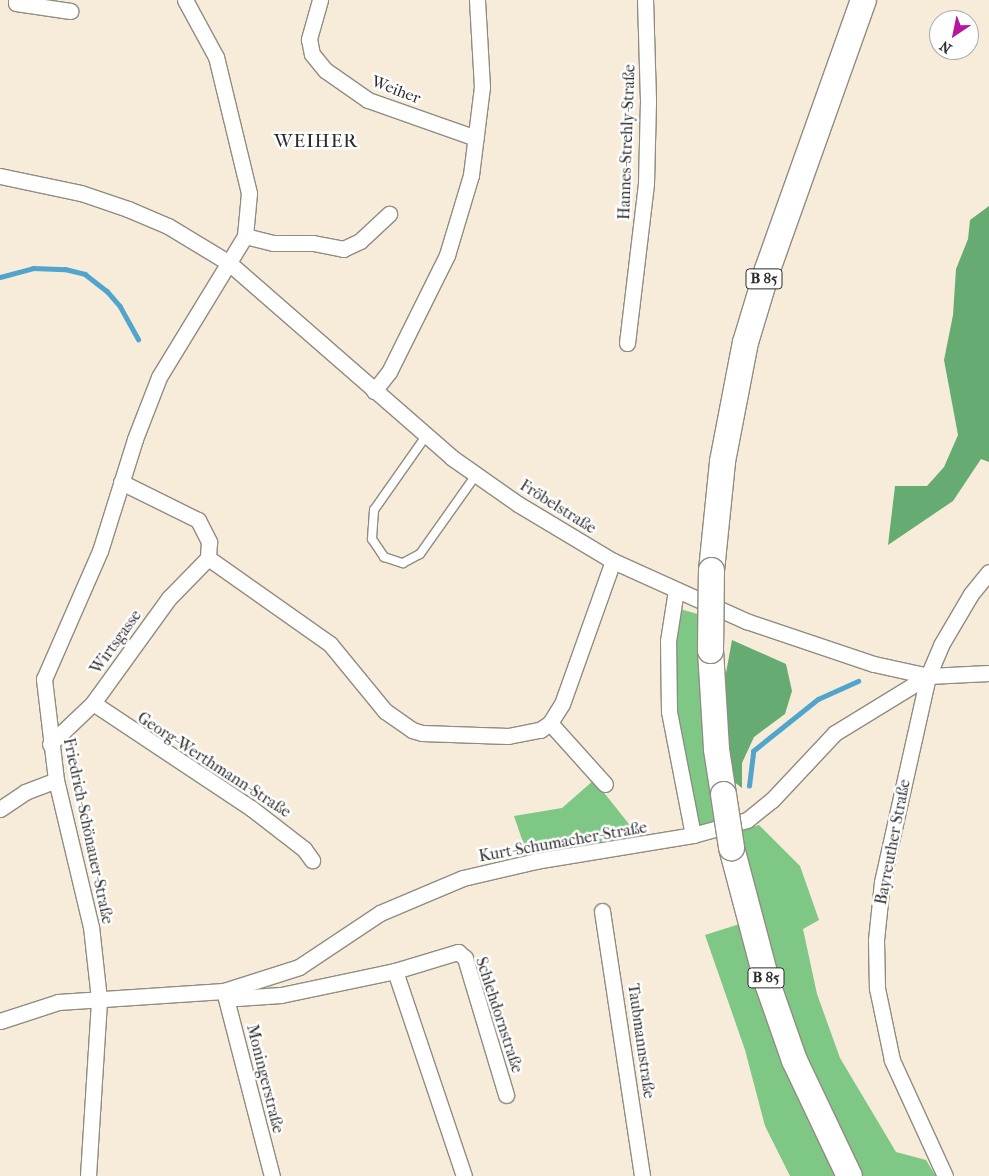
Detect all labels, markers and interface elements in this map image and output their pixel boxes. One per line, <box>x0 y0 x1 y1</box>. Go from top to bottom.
north arrow <box>929 10 979 60</box>
text: N <box>937 37 955 57</box>
street label: Hannes-Strehly-Straße <box>615 64 639 220</box>
street label: Weiher <box>369 72 423 108</box>
district label: WEIHER <box>273 131 359 153</box>
road number: B 85 <box>745 266 783 292</box>
street label: Fröbelstraße <box>516 476 600 538</box>
street label: Wirtsgasse <box>86 606 146 678</box>
street label: Georg-Werthmann-Straße <box>134 708 294 822</box>
street label: Friedrich-Schönauer-Straße <box>59 736 117 926</box>
street label: Bayreuther Straße <box>871 778 915 906</box>
street label: Kurt-Schumacher-Straße <box>477 818 649 866</box>
street label: Schlehdornstraße <box>471 955 527 1075</box>
road number: B 85 <box>747 966 785 990</box>
street label: Taubmannstraße <box>623 982 659 1100</box>
street label: Moningerstraße <box>242 1023 288 1135</box>

